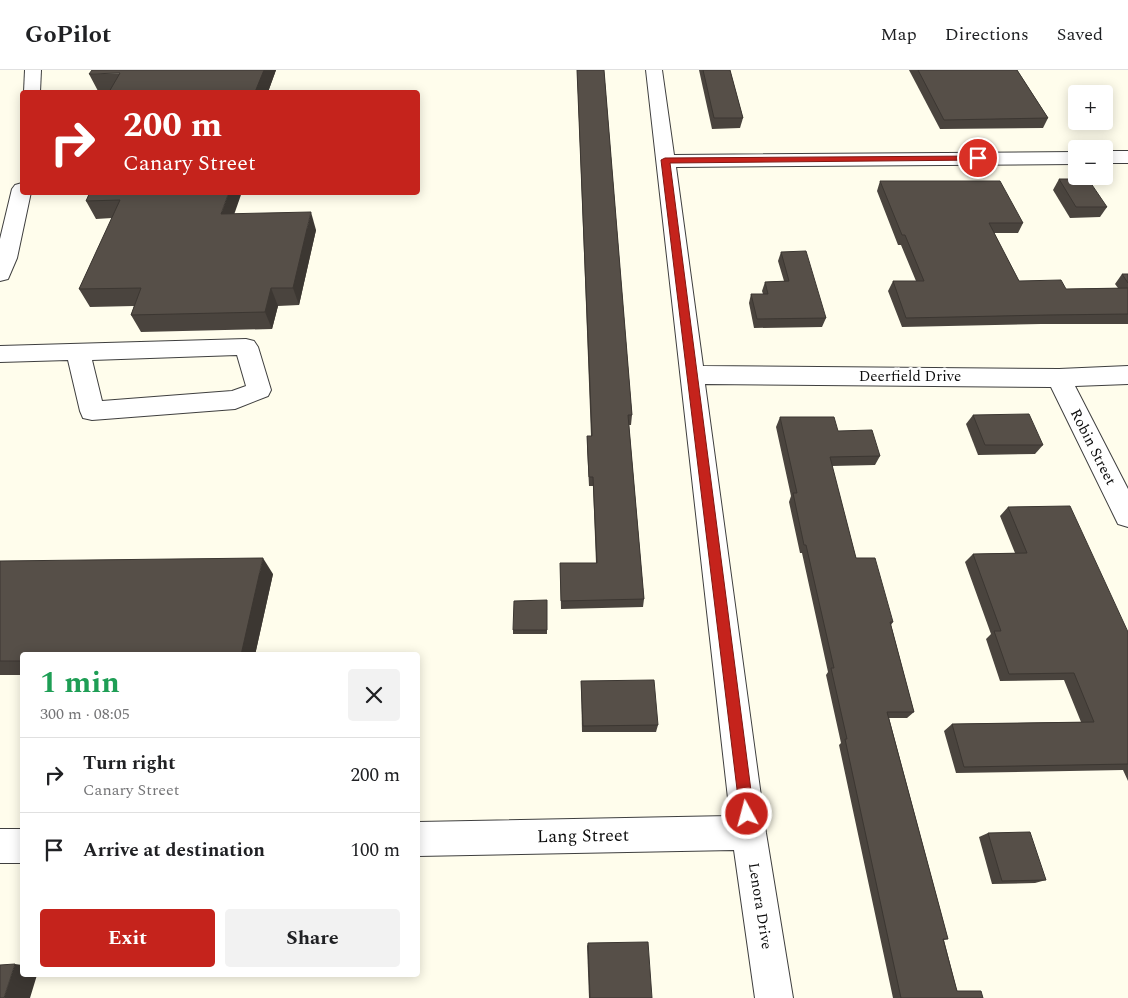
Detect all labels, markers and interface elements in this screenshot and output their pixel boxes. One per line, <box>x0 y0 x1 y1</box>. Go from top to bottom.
text: GoPilot <box>25 17 111 53</box>
text: Map <box>881 21 917 48</box>
text: Directions <box>945 21 1029 48</box>
text: Saved <box>1057 21 1103 48</box>
map controls <box>1068 85 1113 185</box>
button: + <box>1068 85 1113 130</box>
text: 200 m <box>123 99 222 152</box>
icon: right <box>40 110 105 175</box>
pin <box>957 137 999 179</box>
button: − <box>1068 140 1113 185</box>
icon: arrive <box>964 144 992 172</box>
text: Canary Street <box>123 147 256 180</box>
street label: Deerfield Drive <box>859 365 961 388</box>
street label: Robin Street <box>1064 405 1122 489</box>
text: 1 min <box>40 660 120 706</box>
button: close <box>348 669 400 721</box>
text: 300 m · 08:05 <box>40 702 130 726</box>
text: Turn right <box>83 749 176 778</box>
icon: right <box>40 761 68 789</box>
text: 200 m <box>350 761 400 790</box>
text: Canary Street <box>83 778 180 802</box>
position arrow <box>720 787 772 839</box>
street label: Lang Street <box>537 822 629 850</box>
icon: arrive <box>40 836 68 864</box>
text: Arrive at destination <box>83 836 265 865</box>
text: 100 m <box>350 836 400 865</box>
street label: Lenora Drive <box>742 861 778 951</box>
button: Exit <box>40 909 215 967</box>
button: Share <box>225 909 400 967</box>

